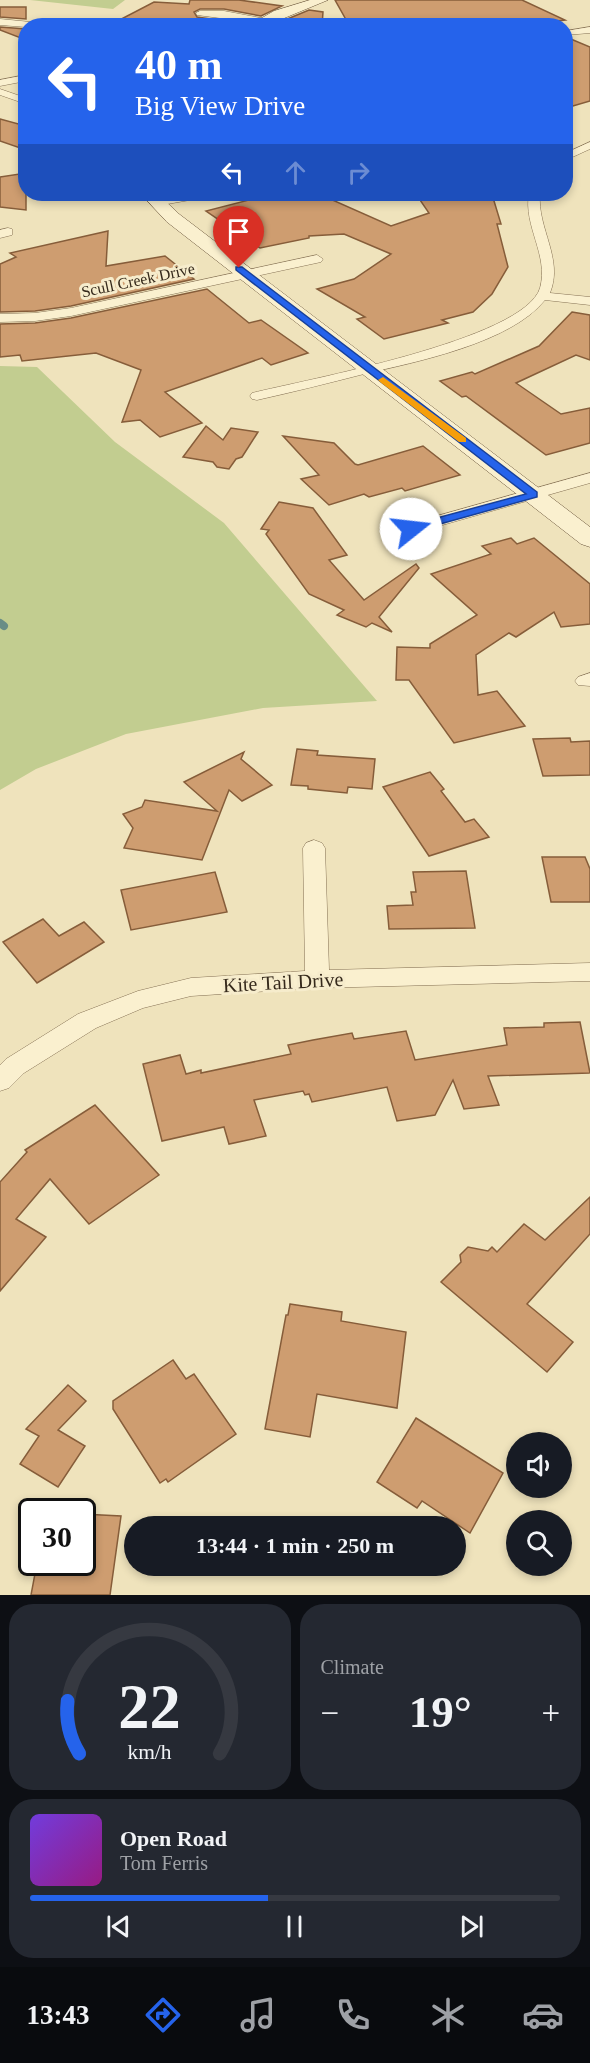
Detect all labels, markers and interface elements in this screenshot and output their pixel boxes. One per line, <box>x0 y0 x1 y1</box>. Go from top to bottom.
icon: left <box>36 42 114 120</box>
text: 40 m <box>135 42 223 88</box>
text: Big View Drive <box>135 91 305 121</box>
icon: left <box>216 156 249 189</box>
icon: ahead <box>279 156 312 189</box>
icon: right <box>342 156 375 189</box>
pin <box>213 206 264 268</box>
icon: arrive <box>222 215 255 248</box>
street label: Scull Creek Drive <box>80 260 196 300</box>
position arrow <box>379 497 443 561</box>
street label: Kite Tail Drive <box>222 968 344 996</box>
map controls <box>506 1432 572 1576</box>
button: sound <box>506 1432 572 1498</box>
speed limit sign: 30 <box>18 1498 96 1576</box>
button: search <box>506 1510 572 1576</box>
text: 13:44 · 1 min · 250 m <box>196 1533 394 1558</box>
text: Climate <box>321 1656 384 1678</box>
text: 22 <box>119 1672 181 1741</box>
text: 19° <box>409 1687 472 1737</box>
text: − <box>321 1695 339 1731</box>
text: + <box>541 1695 560 1731</box>
text: km/h <box>128 1740 172 1764</box>
text: Open Road <box>120 1826 227 1851</box>
text: Tom Ferris <box>120 1852 208 1874</box>
icon: previous <box>102 1910 135 1943</box>
icon: pause <box>278 1910 311 1943</box>
icon: next <box>455 1910 488 1943</box>
icon: directions <box>142 1994 184 2036</box>
icon: music <box>237 1994 279 2036</box>
icon: phone <box>332 1994 374 2036</box>
icon: climate <box>427 1994 469 2036</box>
icon: car <box>522 1994 564 2036</box>
text: 13:43 <box>26 2000 89 2030</box>

